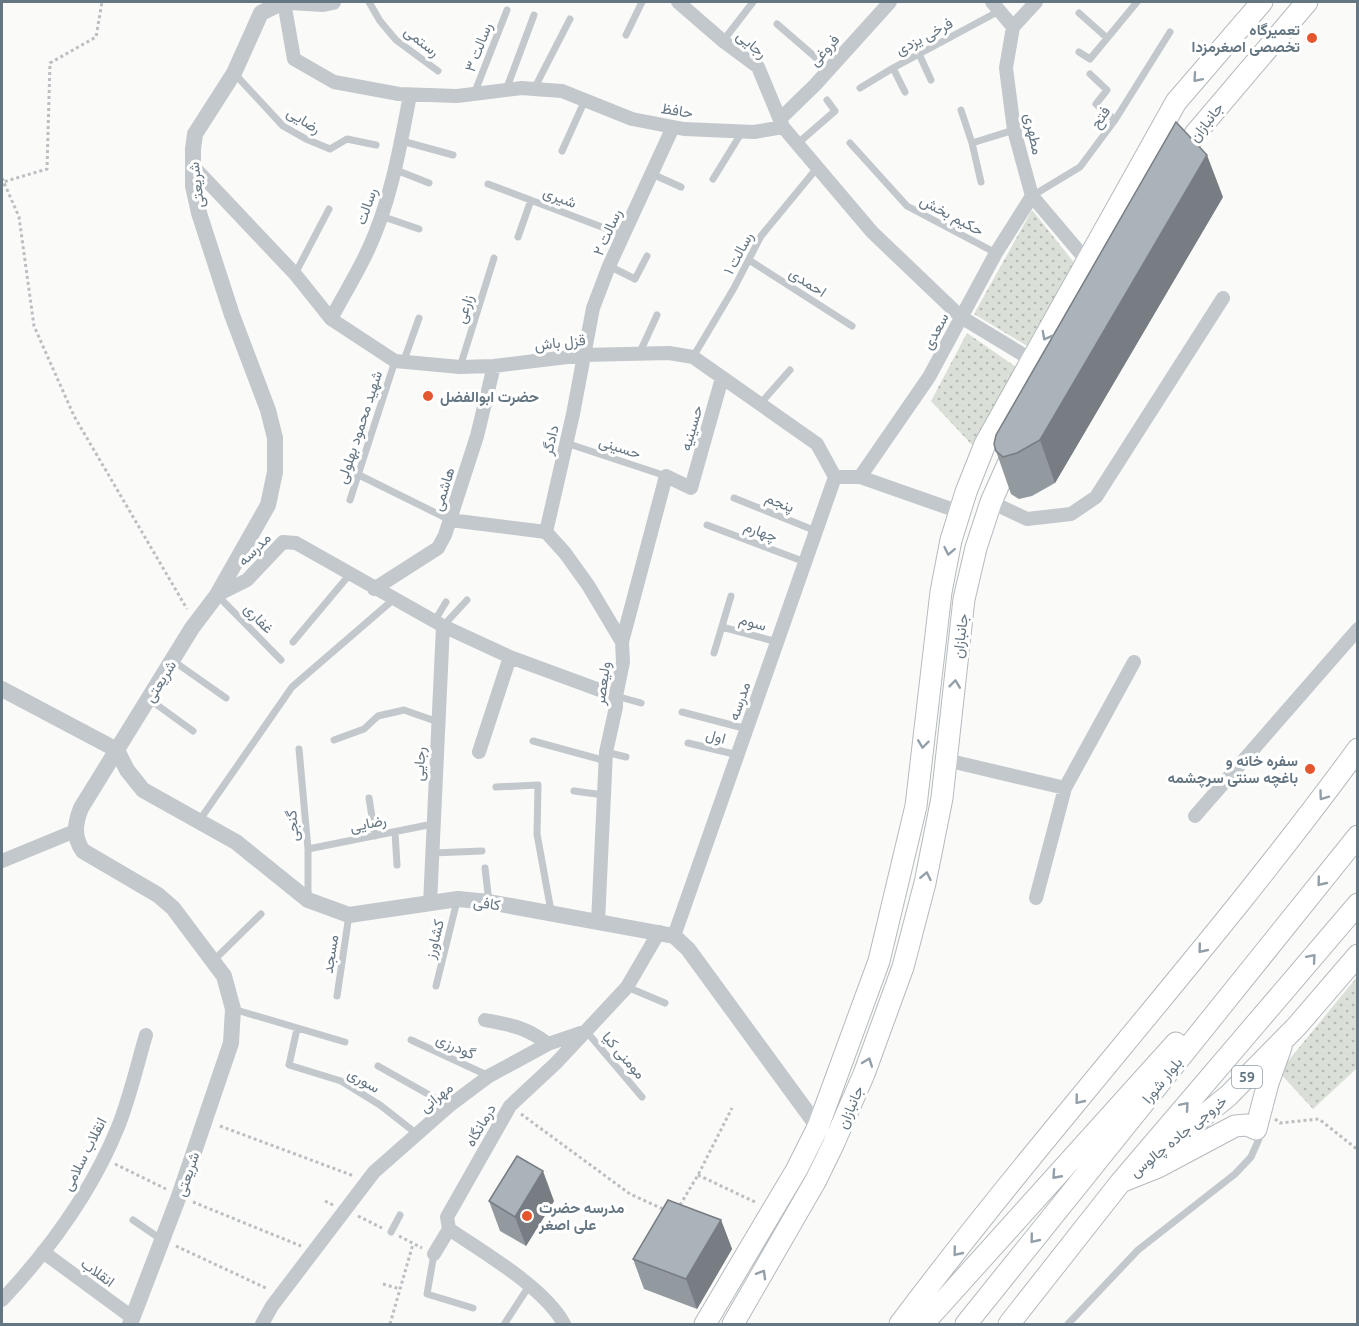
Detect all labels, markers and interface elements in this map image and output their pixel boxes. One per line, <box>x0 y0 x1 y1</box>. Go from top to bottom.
street label: فرخی یزدی <box>893 14 957 60</box>
street label: رسالت ۳ <box>461 20 496 74</box>
place label: تعمیرگاه تخصصی اصغرمزدا <box>1192 21 1300 56</box>
street label: رستمی <box>400 22 443 62</box>
street label: رجایی <box>732 26 771 63</box>
street label: فروغی <box>805 31 844 71</box>
marker: تعمیرگاه تخصصی اصغرمزدا <box>1305 31 1319 45</box>
one-way arrow <box>1193 71 1204 82</box>
street label: حافظ <box>660 99 694 121</box>
street label: جانبازان <box>1185 99 1227 146</box>
street label: رضایی <box>283 103 324 139</box>
street label: فتح <box>1087 103 1116 133</box>
street label: مطهری <box>1019 112 1047 157</box>
street label: شریعتی <box>185 161 209 209</box>
street label: شیری <box>540 183 579 213</box>
street label: رسالت <box>352 185 381 227</box>
street label: حکیم بخش <box>916 191 987 241</box>
street label: رسالت ۲ <box>589 206 626 258</box>
street label: رسالت ۱ <box>720 229 757 278</box>
street label: احمدی <box>785 264 830 302</box>
street label: زارعی <box>452 293 478 326</box>
street label: سعدی <box>918 310 953 353</box>
one-way arrow <box>1042 330 1053 340</box>
street label: قزل باش <box>534 331 587 355</box>
street label: شهید محمود بهلولی <box>333 368 387 486</box>
place label: حضرت ابوالفضل <box>440 388 539 406</box>
marker: حضرت ابوالفضل <box>421 389 435 403</box>
street label: حسینیه <box>676 403 707 453</box>
street label: دادگر <box>538 423 563 458</box>
street label: حسینی <box>596 432 643 464</box>
street label: هاشمی <box>428 465 460 513</box>
street label: پنجم <box>762 489 797 517</box>
street label: چهارم <box>741 517 780 547</box>
street label: مدرسه <box>234 529 275 570</box>
one-way arrow <box>943 546 956 556</box>
street label: غفاری <box>239 600 277 638</box>
street label: سوم <box>737 610 769 636</box>
street label: جانبازان <box>949 613 972 660</box>
street label: شریعتی <box>141 657 181 706</box>
street label: ولیعصر <box>590 660 614 707</box>
one-way arrow <box>948 679 961 688</box>
street label: مدرسه <box>725 680 754 723</box>
street label: اول <box>704 725 728 748</box>
one-way arrow <box>917 740 930 749</box>
street label: رجایی <box>410 746 430 782</box>
place label: سفره خانه و باغچه سنتی سرچشمه <box>1168 752 1298 788</box>
marker: سفره خانه و باغچه سنتی سرچشمه <box>1303 762 1317 776</box>
one-way arrow <box>1319 789 1330 800</box>
street label: گنجی <box>282 809 304 843</box>
street label: رضایی <box>348 811 388 837</box>
one-way arrow <box>919 872 932 882</box>
one-way arrow <box>1318 875 1329 886</box>
street label: کافی <box>472 893 502 915</box>
street label: کشاورز <box>421 917 448 962</box>
street label: مسجد <box>319 933 342 975</box>
one-way arrow <box>1198 942 1209 953</box>
one-way arrow <box>1305 954 1316 965</box>
street label: مومنی کیا <box>597 1028 649 1083</box>
street label: گودرزی <box>433 1030 479 1064</box>
street label: بلوار شورا <box>1138 1054 1186 1107</box>
one-way arrow <box>861 1057 874 1068</box>
street label: سوری <box>344 1064 383 1098</box>
road number: 59 <box>1232 1066 1262 1088</box>
street label: مهرانی <box>416 1079 457 1117</box>
street label: جانبازان <box>833 1083 868 1131</box>
street label: خروجی جاده چالوس <box>1126 1092 1231 1182</box>
one-way arrow <box>1075 1093 1086 1104</box>
street label: درمانگاه <box>461 1101 500 1150</box>
one-way arrow <box>1178 1102 1189 1113</box>
street label: انقلاب سلامی <box>58 1115 111 1194</box>
street label: شریعتی <box>171 1149 204 1199</box>
one-way arrow <box>1052 1168 1063 1179</box>
place label: مدرسه حضرت علی اصغر <box>538 1199 624 1234</box>
marker: مدرسه حضرت علی اصغر <box>520 1209 534 1223</box>
one-way arrow <box>1031 1233 1042 1244</box>
one-way arrow <box>953 1245 964 1256</box>
street label: انقلاب <box>77 1254 118 1291</box>
one-way arrow <box>755 1270 766 1280</box>

